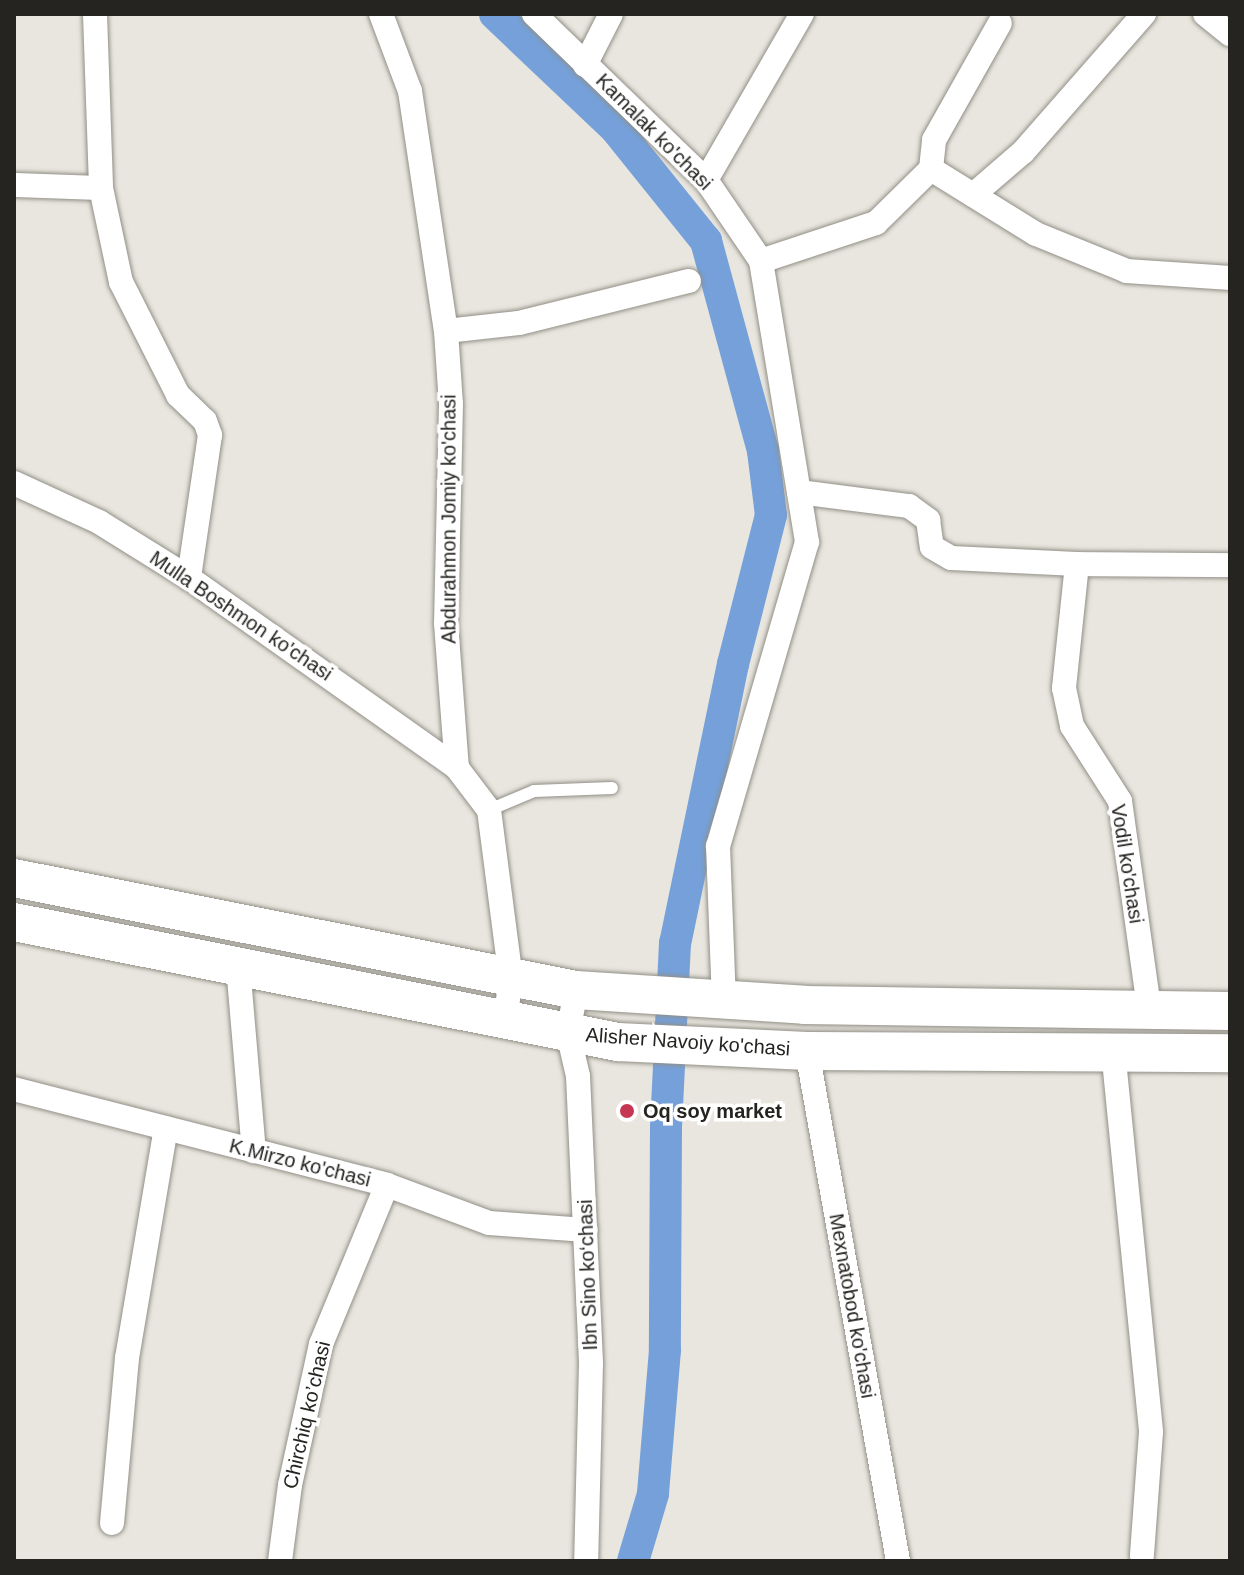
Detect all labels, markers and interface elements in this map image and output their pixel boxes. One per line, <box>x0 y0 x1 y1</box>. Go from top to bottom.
street label: Kamalak ko'chasi <box>591 69 717 195</box>
street label: Abdurahmon Jomiy ko'chasi <box>437 394 461 644</box>
street label: Mulla Boshmon ko'chasi <box>145 546 337 686</box>
street label: Vodil ko'chasi <box>1106 803 1148 925</box>
street label: Alisher Navoiy ko'chasi <box>585 1023 791 1061</box>
place label: Oq soy market <box>643 1099 782 1123</box>
marker: Oq soy market <box>618 1102 636 1120</box>
street label: K.Mirzo ko'chasi <box>227 1134 373 1192</box>
street label: Ibn Sino ko‘chasi <box>573 1199 603 1351</box>
street label: Mexnatobod ko'chasi <box>824 1212 880 1400</box>
street label: Chirchiq ko’chasi <box>278 1339 336 1491</box>

